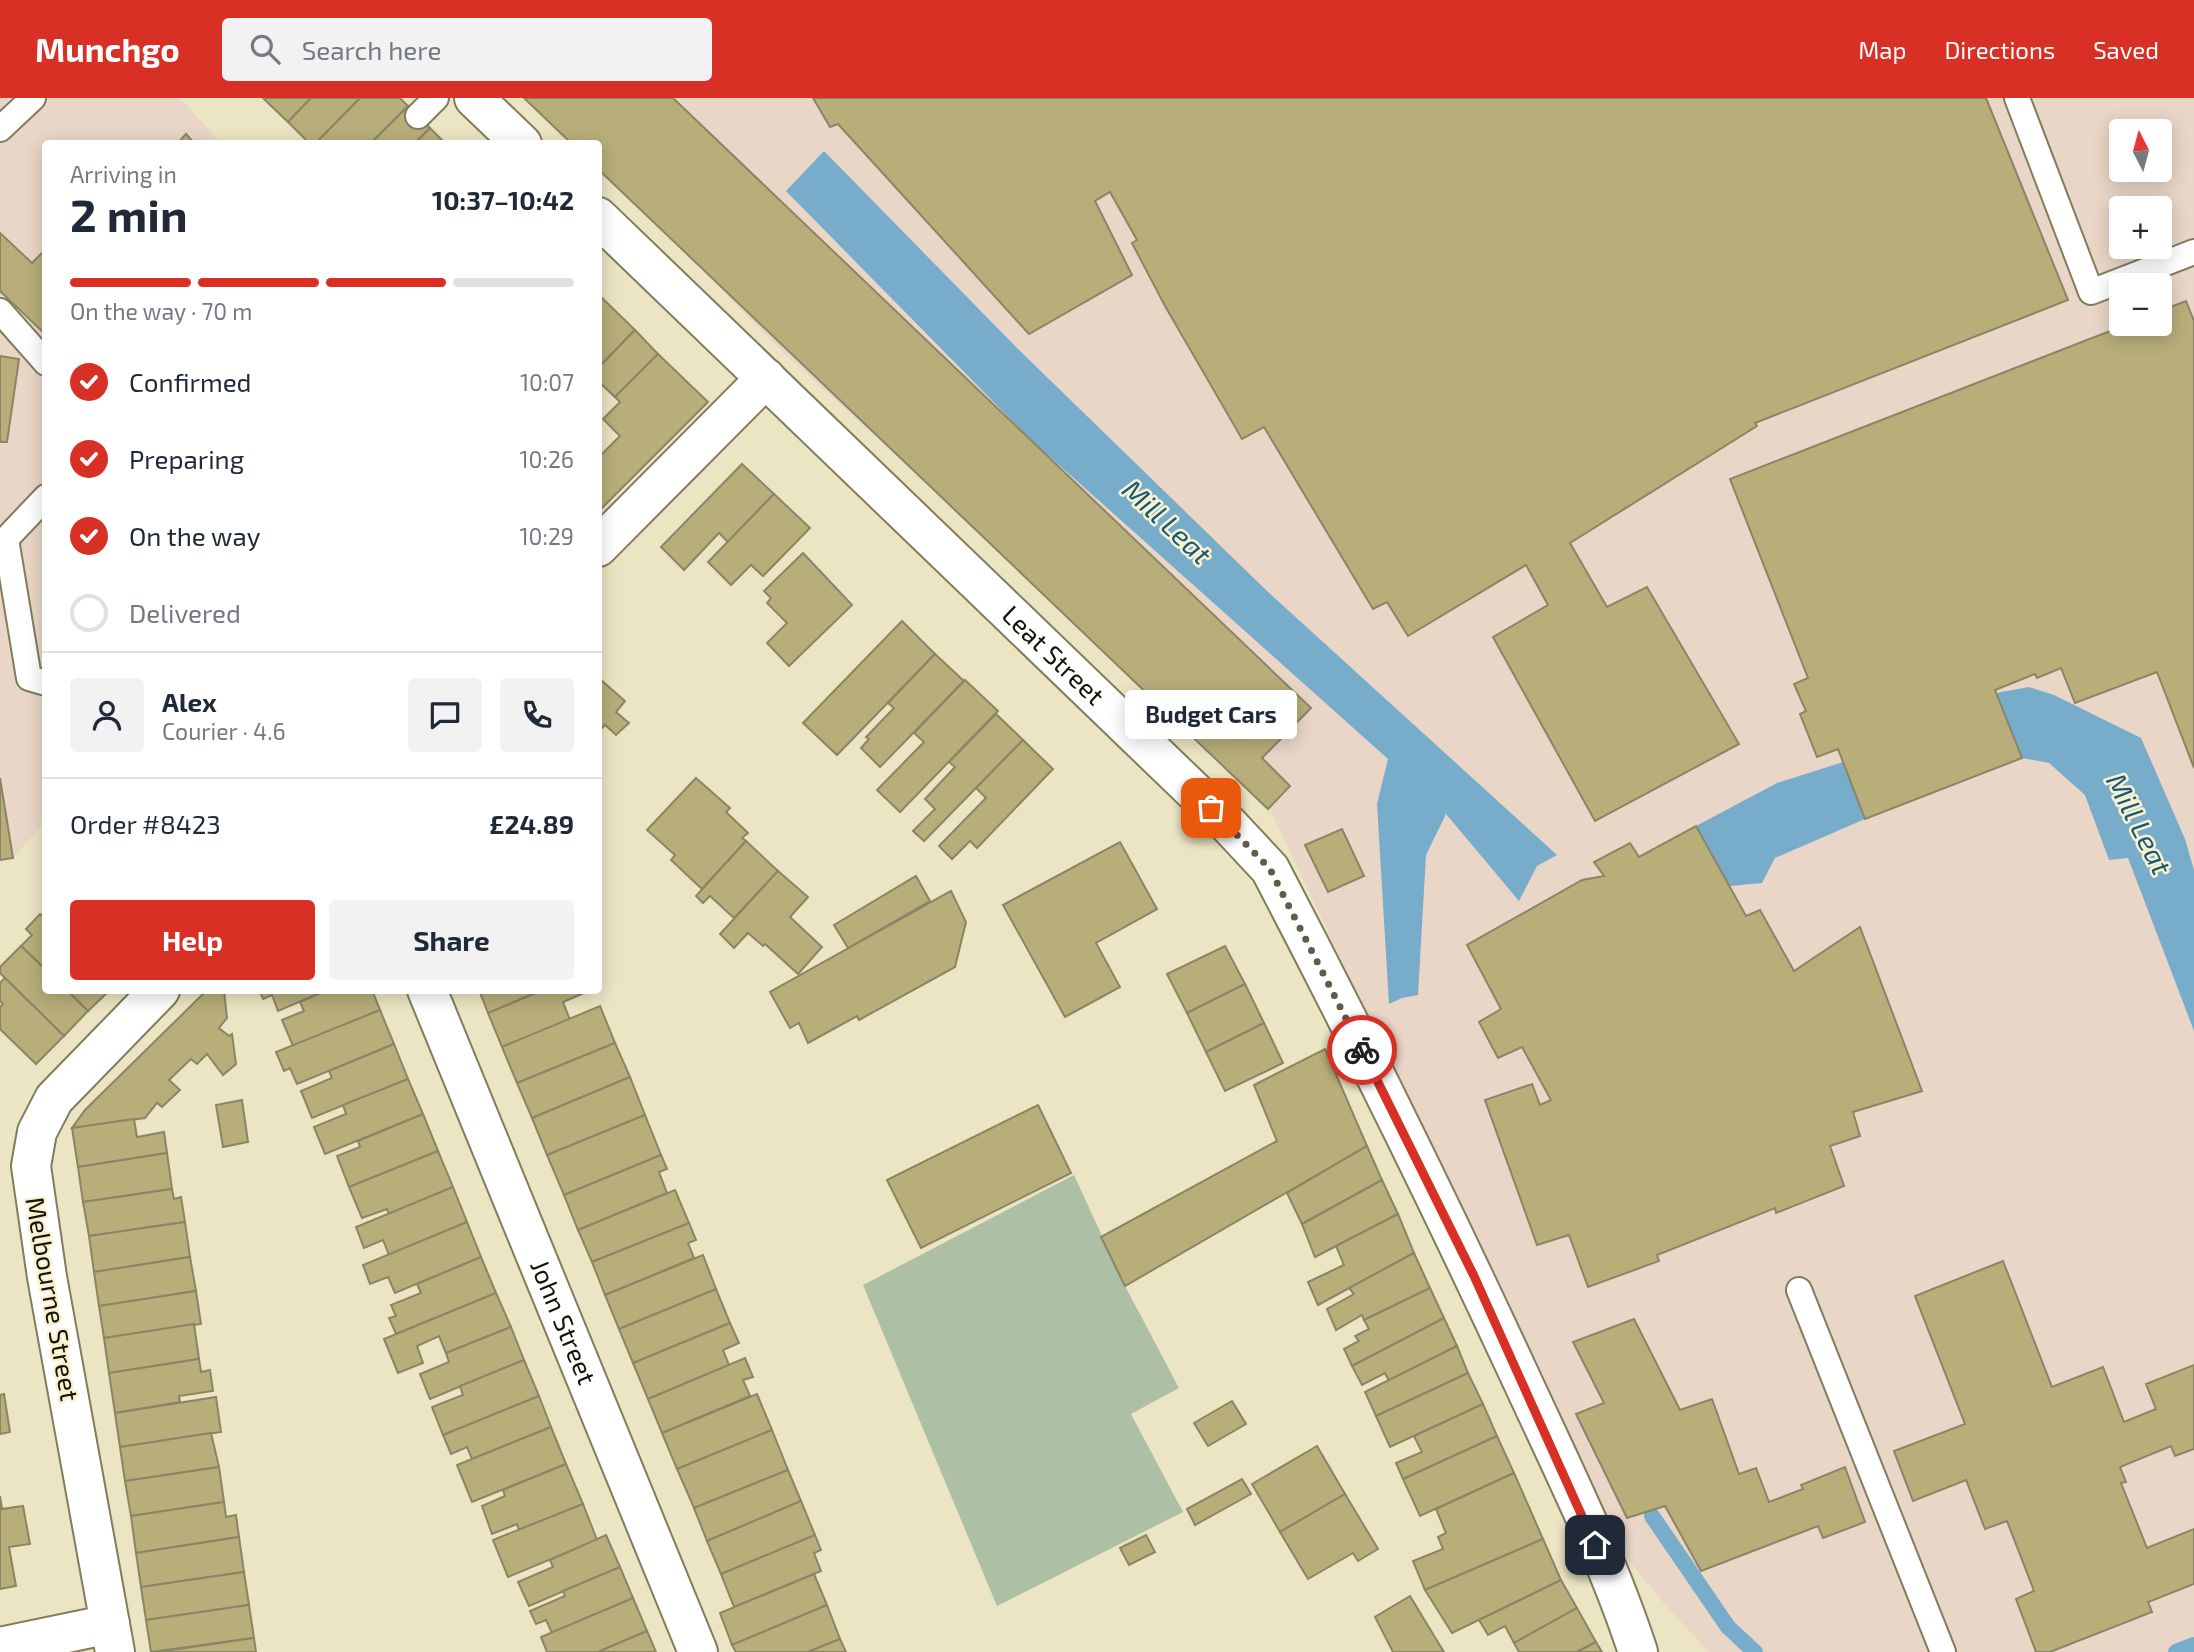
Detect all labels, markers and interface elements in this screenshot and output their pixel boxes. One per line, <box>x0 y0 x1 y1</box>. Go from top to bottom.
search box <box>222 18 712 81</box>
text: Munchgo <box>35 29 180 69</box>
icon: search <box>246 30 284 68</box>
text: Search here <box>302 34 441 65</box>
text: Map <box>1858 35 1906 64</box>
text: Directions <box>1944 35 2055 64</box>
text: Saved <box>2093 35 2159 64</box>
north arrow <box>2109 119 2172 182</box>
map controls <box>2109 119 2172 336</box>
text: Arriving in <box>70 160 177 188</box>
text: 10:37–10:42 <box>432 184 574 215</box>
text: 2 min <box>70 186 188 241</box>
button: + <box>2109 196 2172 259</box>
button: − <box>2109 273 2172 336</box>
text: On the way · 70 m <box>70 297 252 325</box>
icon: check <box>70 363 108 401</box>
text: Confirmed <box>129 366 252 397</box>
text: 10:07 <box>520 368 574 396</box>
icon: check <box>70 440 108 478</box>
text: Preparing <box>129 443 244 474</box>
text: 10:26 <box>519 445 574 473</box>
water label: Mill Leat <box>1116 472 1219 571</box>
icon: check <box>70 517 108 555</box>
text: On the way <box>129 520 260 551</box>
text: 10:29 <box>519 522 574 550</box>
text: Delivered <box>129 597 241 628</box>
street label: Leat Street <box>997 598 1112 711</box>
button: person <box>70 678 144 752</box>
button: chat <box>408 678 482 752</box>
button: phone <box>500 678 574 752</box>
text: Alex <box>162 686 217 717</box>
callout: Budget Cars <box>1125 689 1297 738</box>
text: Budget Cars <box>1145 700 1277 728</box>
text: Courier · 4.6 <box>162 717 286 745</box>
water label: Mill Leat <box>2100 767 2180 880</box>
pin <box>1181 778 1241 838</box>
icon: bag <box>1192 789 1230 827</box>
text: Order #8423 <box>70 808 221 839</box>
text: £24.89 <box>489 808 574 839</box>
button: Help <box>70 900 315 980</box>
button: Share <box>329 900 574 980</box>
courier <box>1327 1015 1397 1085</box>
icon: bike <box>1343 1031 1381 1069</box>
street label: Melbourne Street <box>20 1194 87 1403</box>
street label: John Street <box>525 1255 604 1389</box>
pin <box>1565 1515 1625 1575</box>
icon: home <box>1576 1526 1614 1564</box>

